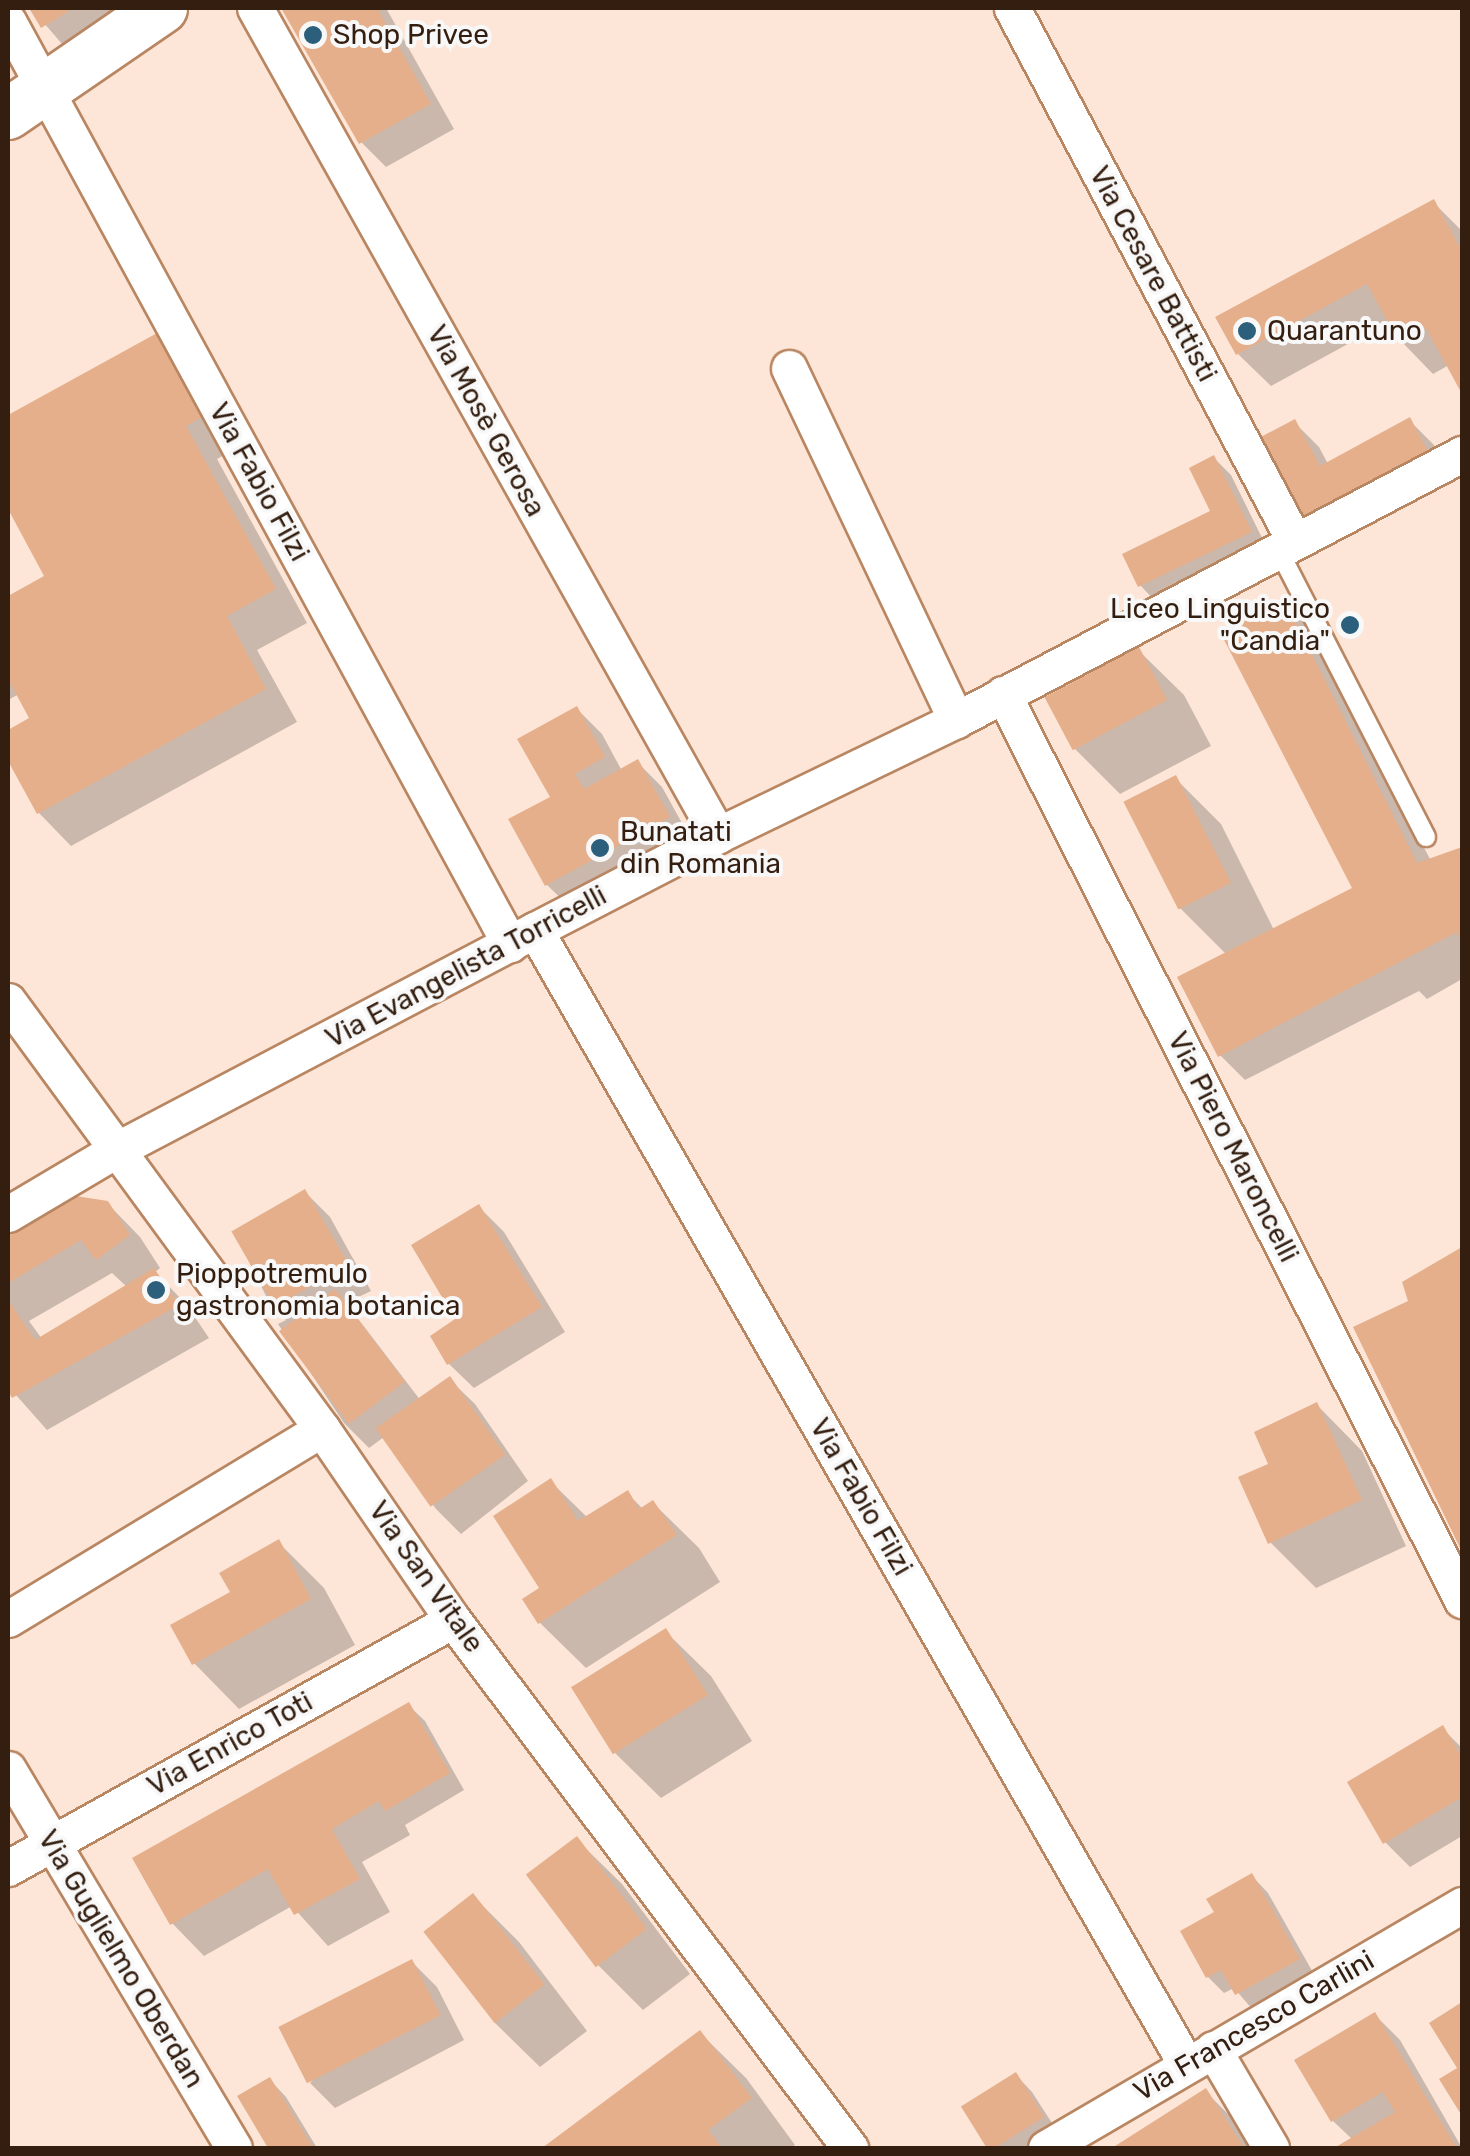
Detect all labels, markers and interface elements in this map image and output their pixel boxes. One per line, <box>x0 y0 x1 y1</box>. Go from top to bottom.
place label: Shop Privee <box>333 18 489 52</box>
marker: Shop Privee <box>302 24 324 46</box>
street label: Via Cesare Battisti <box>1082 161 1224 387</box>
place label: Quarantuno <box>1267 314 1422 348</box>
street label: Via Mosè Gerosa <box>420 320 552 522</box>
marker: Quarantuno <box>1236 320 1258 342</box>
street label: Via Fabio Filzi <box>202 397 316 567</box>
place label: Liceo Linguistico "Candia" <box>1110 592 1330 658</box>
marker: Liceo Linguistico "Candia" <box>1339 614 1361 636</box>
place label: Bunatati din Romania <box>620 815 781 881</box>
marker: Bunatati din Romania <box>589 837 611 859</box>
street label: Via Evangelista Torricelli <box>320 878 612 1056</box>
street label: Via Piero Maroncelli <box>1160 1026 1306 1268</box>
place label: Pioppotremulo gastronomia botanica <box>176 1257 460 1323</box>
marker: Pioppotremulo gastronomia botanica <box>145 1279 167 1301</box>
street label: Via Fabio Filzi <box>803 1413 919 1581</box>
street label: Via San Vitale <box>361 1494 491 1660</box>
street label: Via Enrico Toti <box>141 1685 319 1803</box>
street label: Via Guglielmo Oberdan <box>31 1824 211 2094</box>
street label: Via Francesco Carlini <box>1128 1943 1380 2109</box>

